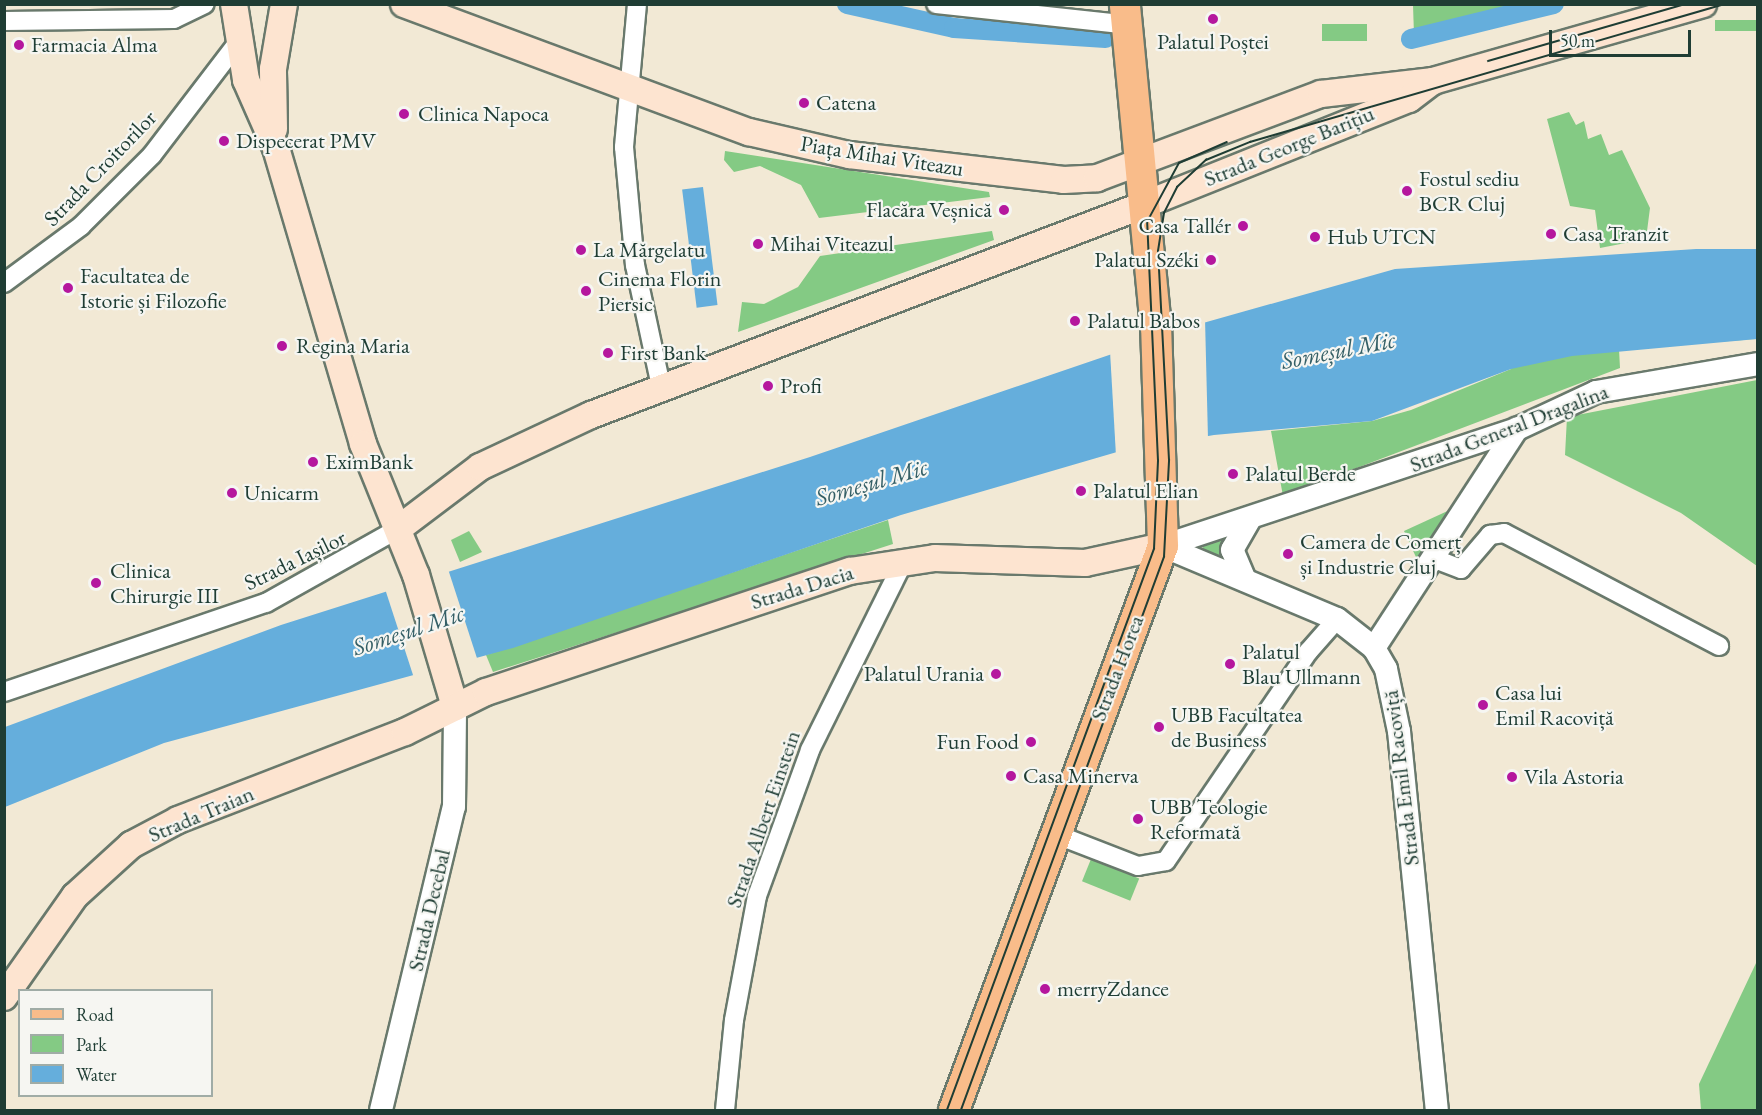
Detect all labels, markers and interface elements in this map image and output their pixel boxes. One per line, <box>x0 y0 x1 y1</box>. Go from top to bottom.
marker: Palatul Poștei <box>1206 12 1220 26</box>
scale bar <box>1552 18 1694 56</box>
place label: Palatul Poștei <box>1157 29 1269 55</box>
text: 50 m <box>1560 29 1595 52</box>
place label: Farmacia Alma <box>31 32 158 58</box>
marker: Farmacia Alma <box>12 38 26 52</box>
place label: Catena <box>816 90 876 116</box>
marker: Catena <box>797 96 811 110</box>
street label: Strada George Barițiu <box>1200 100 1378 192</box>
place label: Clinica Napoca <box>418 101 549 127</box>
street label: Strada Croitorilor <box>38 105 162 231</box>
marker: Clinica Napoca <box>395 105 413 123</box>
place label: Dispecerat PMV <box>236 128 376 154</box>
street label: Piața Mihai Viteazu <box>798 130 966 182</box>
marker: Dispecerat PMV <box>217 134 231 148</box>
place label: Fostul sediu BCR Cluj <box>1419 165 1519 216</box>
marker: Fostul sediu BCR Cluj <box>1400 184 1414 198</box>
place label: Flacăra Veșnică <box>866 197 992 223</box>
marker: Flacăra Veșnică <box>997 203 1011 217</box>
place label: Casa Tallér <box>1139 213 1231 239</box>
marker: Casa Tallér <box>1236 219 1250 233</box>
place label: Casa Tranzit <box>1563 221 1669 247</box>
place label: Hub UTCN <box>1327 224 1436 250</box>
marker: Casa Tranzit <box>1544 227 1558 241</box>
marker: Hub UTCN <box>1308 230 1322 244</box>
place label: Mihai Viteazul <box>770 231 894 257</box>
place label: La Mărgelatu <box>593 237 705 263</box>
marker: Mihai Viteazul <box>751 237 765 251</box>
marker: La Mărgelatu <box>574 243 588 257</box>
place label: Palatul Széki <box>1094 247 1199 273</box>
marker: Palatul Széki <box>1204 253 1218 267</box>
place label: Facultatea de Istorie și Filozofie <box>80 262 227 314</box>
place label: Cinema Florin Piersic <box>598 265 721 316</box>
marker: Facultatea de Istorie și Filozofie <box>61 281 75 295</box>
marker: Cinema Florin Piersic <box>579 284 593 298</box>
place label: Palatul Babos <box>1087 308 1200 334</box>
marker: Palatul Babos <box>1068 314 1082 328</box>
water label: Someșul Mic <box>1279 325 1397 375</box>
place label: Regina Maria <box>296 333 410 359</box>
marker: Regina Maria <box>273 337 291 355</box>
place label: First Bank <box>620 340 706 366</box>
marker: First Bank <box>601 346 615 360</box>
place label: Profi <box>780 373 822 399</box>
street label: Strada General Dragalina <box>1406 378 1612 478</box>
marker: Profi <box>761 379 775 393</box>
place label: EximBank <box>325 449 413 475</box>
water label: Someșul Mic <box>812 452 930 512</box>
marker: EximBank <box>306 455 320 469</box>
place label: Palatul Berde <box>1245 461 1356 487</box>
marker: Palatul Berde <box>1226 467 1240 481</box>
place label: Palatul Elian <box>1093 478 1199 504</box>
place label: Unicarm <box>244 480 319 506</box>
marker: Palatul Elian <box>1074 484 1088 498</box>
marker: Unicarm <box>225 486 239 500</box>
street label: Strada Iașilor <box>240 524 350 596</box>
place label: Camera de Comerț și Industrie Cluj <box>1300 528 1461 580</box>
marker: Camera de Comerț și Industrie Cluj <box>1281 547 1295 561</box>
place label: Clinica Chirurgie III <box>110 557 219 608</box>
street label: Strada Dacia <box>747 559 857 615</box>
marker: Clinica Chirurgie III <box>87 574 105 592</box>
water label: Someșul Mic <box>349 599 467 661</box>
street label: Strada Horea <box>1085 611 1149 725</box>
place label: Palatul Blau Ullmann <box>1242 638 1361 690</box>
marker: Palatul Blau Ullmann <box>1223 657 1237 671</box>
place label: Palatul Urania <box>864 661 984 687</box>
marker: Palatul Urania <box>989 667 1003 681</box>
place label: Casa lui Emil Racoviță <box>1495 679 1614 730</box>
street label: Strada Emil Racoviță <box>1377 689 1425 867</box>
marker: Casa lui Emil Racoviță <box>1476 698 1490 712</box>
place label: UBB Facultatea de Business <box>1171 701 1303 752</box>
marker: UBB Facultatea de Business <box>1152 720 1166 734</box>
street label: Strada Albert Einstein <box>720 727 806 911</box>
place label: Fun Food <box>937 729 1019 755</box>
marker: Fun Food <box>1024 735 1038 749</box>
place label: Casa Minerva <box>1023 763 1139 789</box>
place label: Vila Astoria <box>1524 764 1624 790</box>
marker: Casa Minerva <box>1004 769 1018 783</box>
marker: Vila Astoria <box>1505 770 1519 784</box>
street label: Strada Traian <box>144 780 258 848</box>
place label: UBB Teologie Reformată <box>1150 793 1268 844</box>
marker: UBB Teologie Reformată <box>1131 812 1145 826</box>
street label: Strada Decebal <box>402 846 456 974</box>
place label: merryZdance <box>1057 976 1169 1002</box>
marker: merryZdance <box>1038 982 1052 996</box>
legend <box>18 989 213 1097</box>
text: Road <box>76 1003 114 1026</box>
text: Park <box>76 1033 107 1056</box>
text: Water <box>76 1063 117 1086</box>

